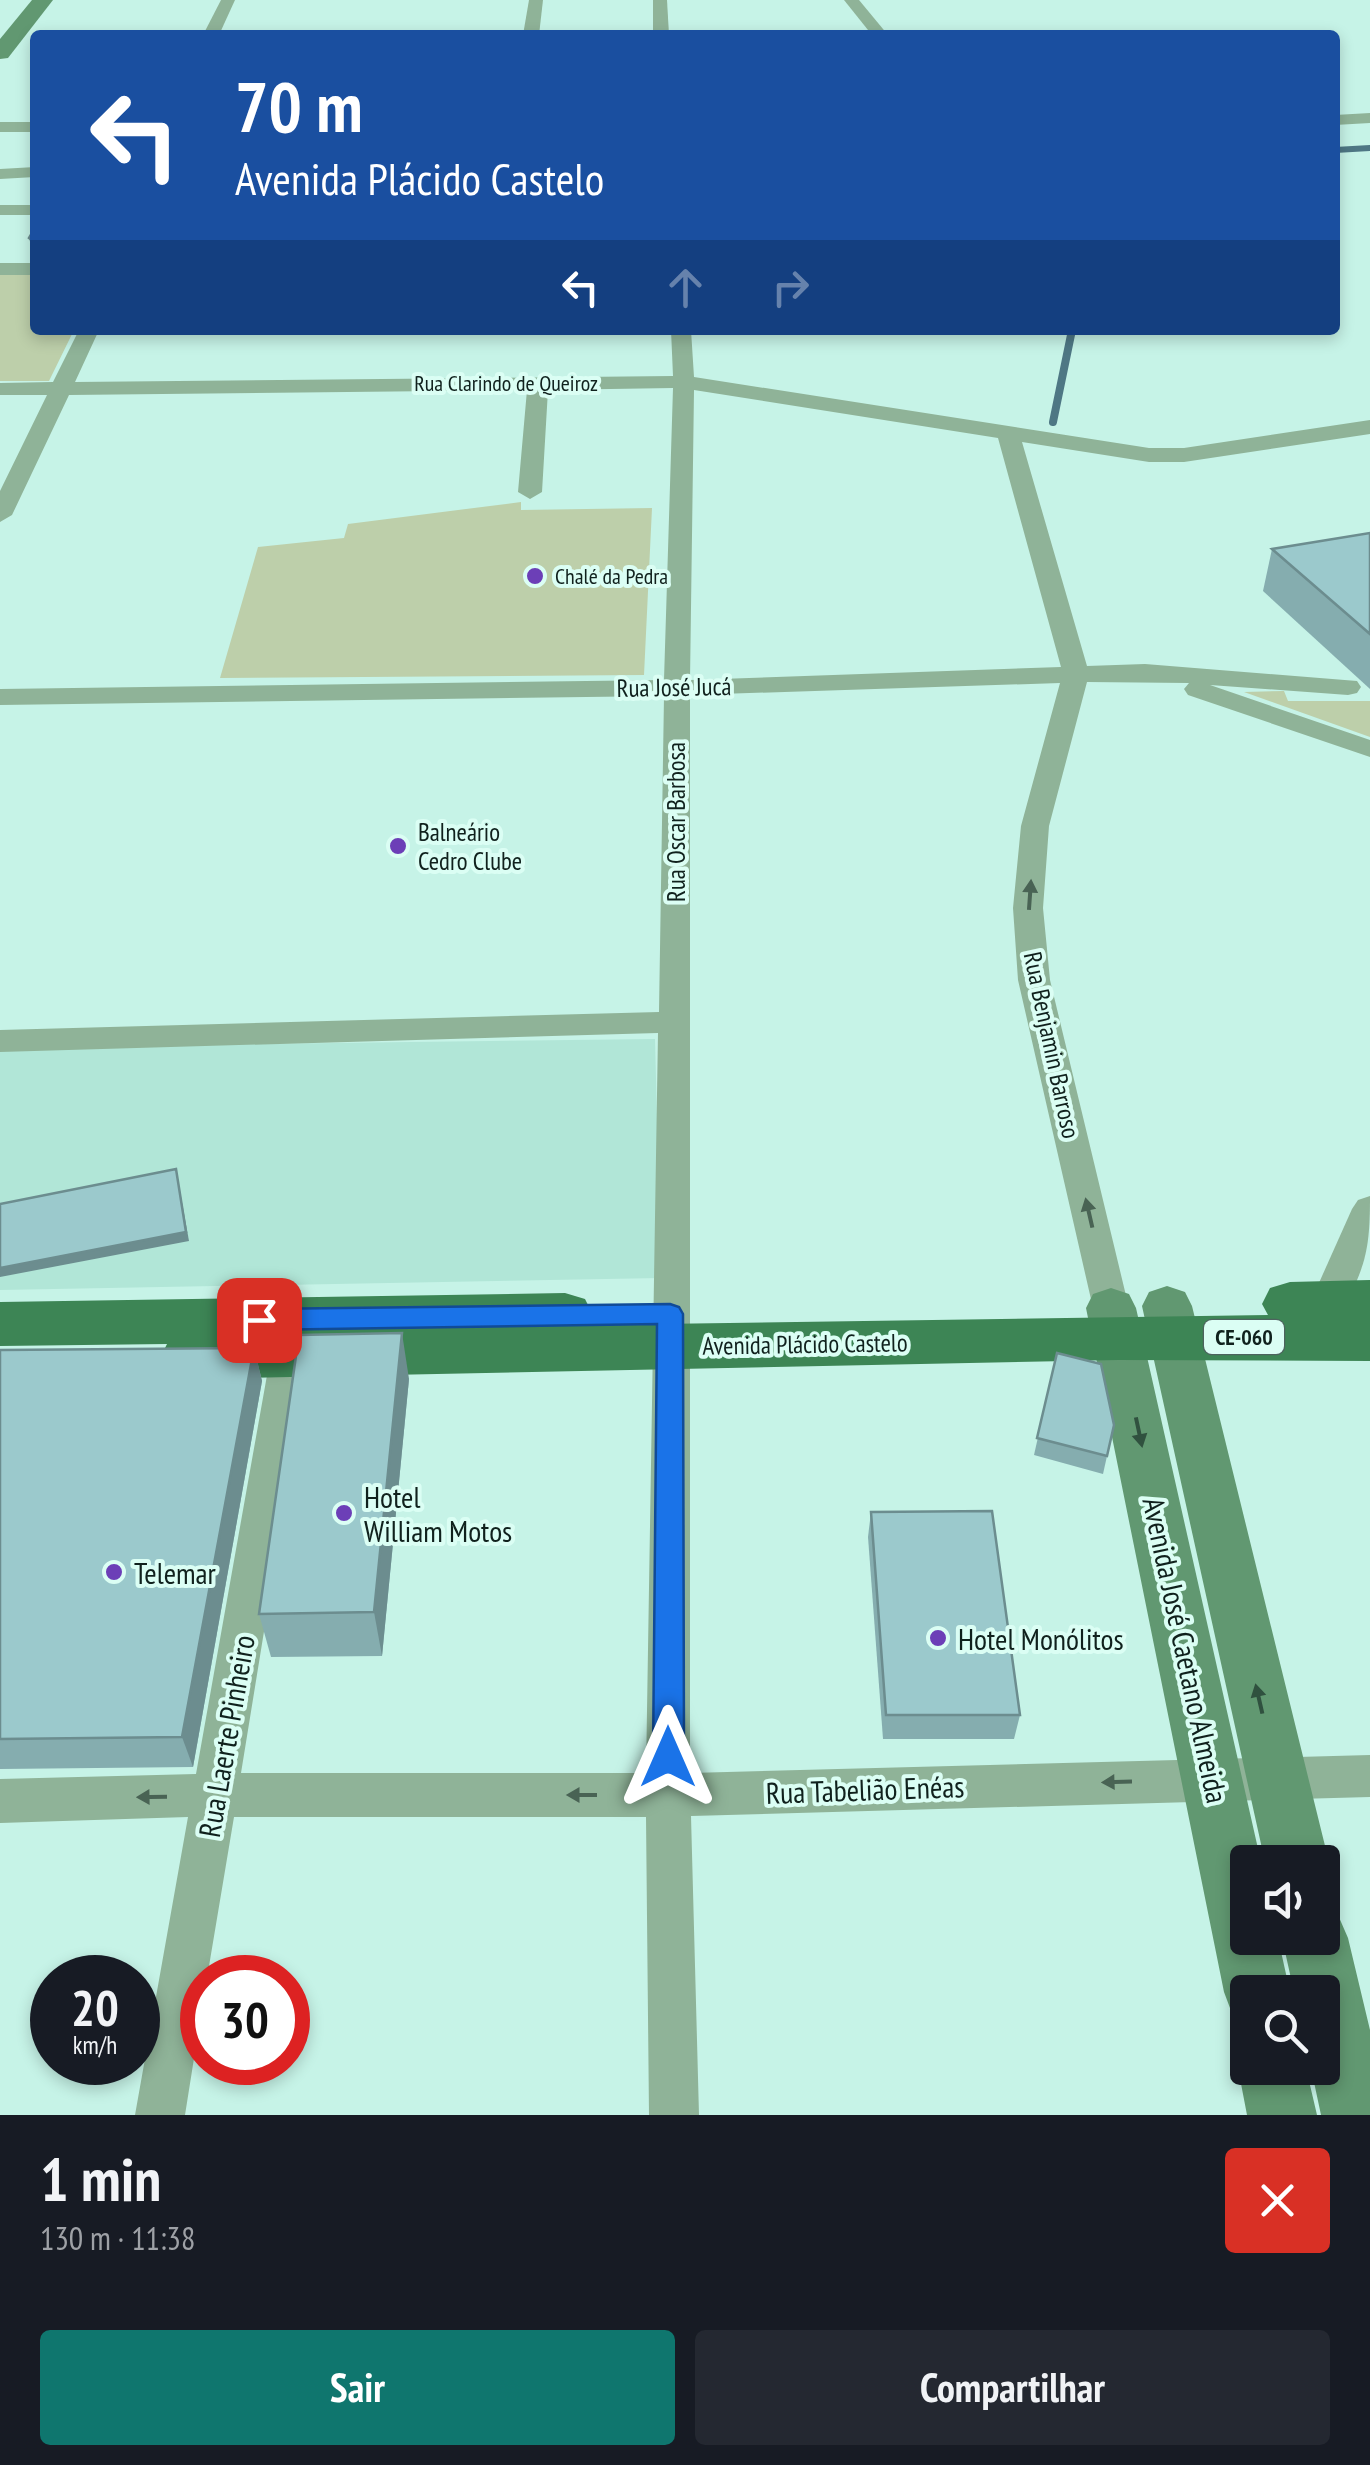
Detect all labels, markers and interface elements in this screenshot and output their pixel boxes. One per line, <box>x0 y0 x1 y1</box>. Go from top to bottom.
text: 70 m <box>235 61 363 151</box>
icon: left <box>70 70 200 200</box>
text: Avenida Plácido Castelo <box>235 149 604 207</box>
icon: left <box>553 260 608 315</box>
icon: ahead <box>658 260 713 315</box>
icon: right <box>763 260 818 315</box>
street label: Rua Clarindo de Queiroz <box>414 369 598 397</box>
place label: Chalé da Pedra <box>555 562 668 590</box>
marker: Chalé da Pedra <box>524 565 546 587</box>
street label: Rua José Jucá <box>616 670 732 704</box>
street label: Rua Oscar Barbosa <box>660 742 692 902</box>
place label: Balneário Cedro Clube <box>418 816 522 877</box>
marker: Balneário Cedro Clube <box>387 835 409 857</box>
one-way arrow <box>1022 879 1038 910</box>
street label: Rua Benjamin Barroso <box>1017 949 1087 1141</box>
one-way arrow <box>1081 1197 1096 1228</box>
pin <box>217 1278 302 1363</box>
icon: arrive <box>232 1293 287 1348</box>
road number: CE-060 <box>1204 1320 1284 1354</box>
street label: Avenida Plácido Castelo <box>702 1326 908 1362</box>
one-way arrow <box>1131 1417 1147 1448</box>
place label: Hotel William Motos <box>364 1477 512 1550</box>
street label: Avenida José Caetano Almeida <box>1135 1494 1237 1806</box>
marker: Hotel William Motos <box>333 1502 355 1524</box>
place label: Telemar <box>134 1553 217 1592</box>
marker: Telemar <box>103 1561 125 1583</box>
place label: Hotel Monólitos <box>958 1619 1124 1658</box>
marker: Hotel Monólitos <box>927 1627 949 1649</box>
street label: Rua Laerte Pinheiro <box>189 1632 263 1840</box>
one-way arrow <box>1251 1683 1266 1714</box>
position arrow <box>616 1705 720 1809</box>
street label: Rua Tabelião Enéas <box>765 1766 965 1812</box>
one-way arrow <box>1100 1774 1132 1790</box>
one-way arrow <box>565 1787 597 1803</box>
one-way arrow <box>135 1789 167 1805</box>
map controls <box>1230 1845 1340 2085</box>
button: sound <box>1230 1845 1340 1955</box>
speed limit sign: 30 <box>180 1955 310 2085</box>
text: 20 <box>71 1975 119 2040</box>
button: search <box>1230 1975 1340 2085</box>
text: km/h <box>73 2029 117 2061</box>
text: 1 min <box>40 2140 161 2218</box>
button: close <box>1225 2148 1330 2253</box>
text: 130 m · 11:38 <box>40 2217 195 2259</box>
button: Sair <box>40 2330 675 2445</box>
button: Compartilhar <box>695 2330 1330 2445</box>

